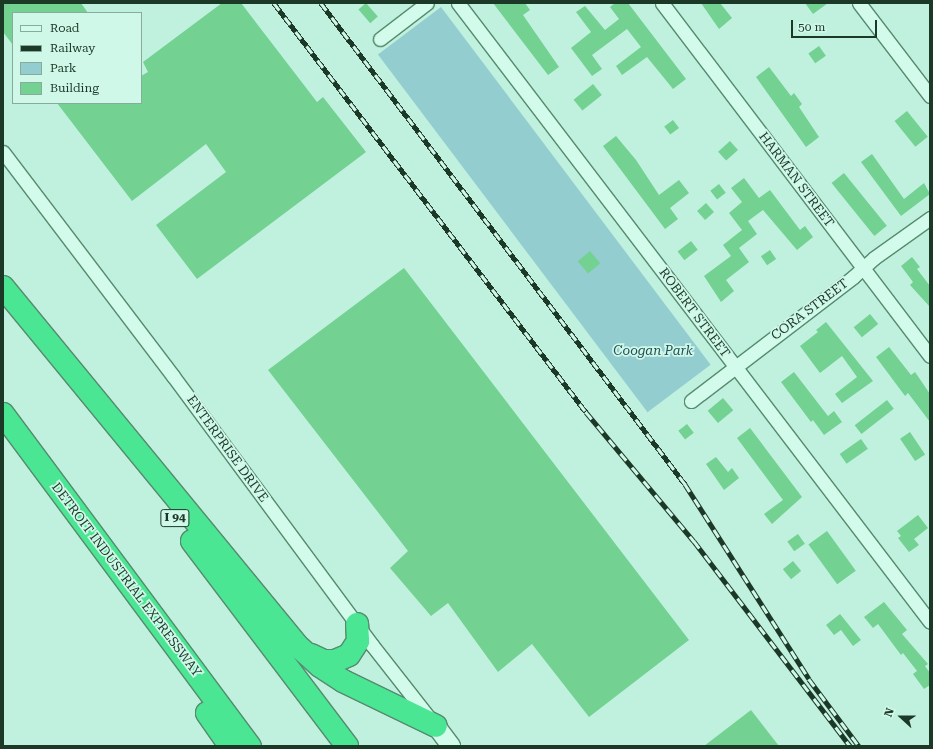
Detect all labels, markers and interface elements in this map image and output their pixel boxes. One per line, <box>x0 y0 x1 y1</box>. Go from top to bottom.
legend <box>12 12 142 104</box>
scale bar <box>793 12 879 38</box>
text: 50 m <box>798 20 825 34</box>
text: Road <box>50 21 79 35</box>
text: Railway <box>50 41 95 55</box>
text: Park <box>50 61 76 75</box>
text: Building <box>50 81 99 95</box>
street label: HARMAN STREET <box>755 129 837 231</box>
street label: ROBERT STREET <box>655 265 733 361</box>
street label: CORA STREET <box>769 276 851 344</box>
park label: Coogan Park <box>613 343 693 359</box>
street label: ENTERPRISE DRIVE <box>183 393 271 505</box>
street label: DETROIT INDUSTRIAL EXPRESSWAY <box>48 480 204 680</box>
road number: I 94 <box>160 508 190 528</box>
north arrow <box>881 697 921 737</box>
text: N <box>882 706 897 719</box>

